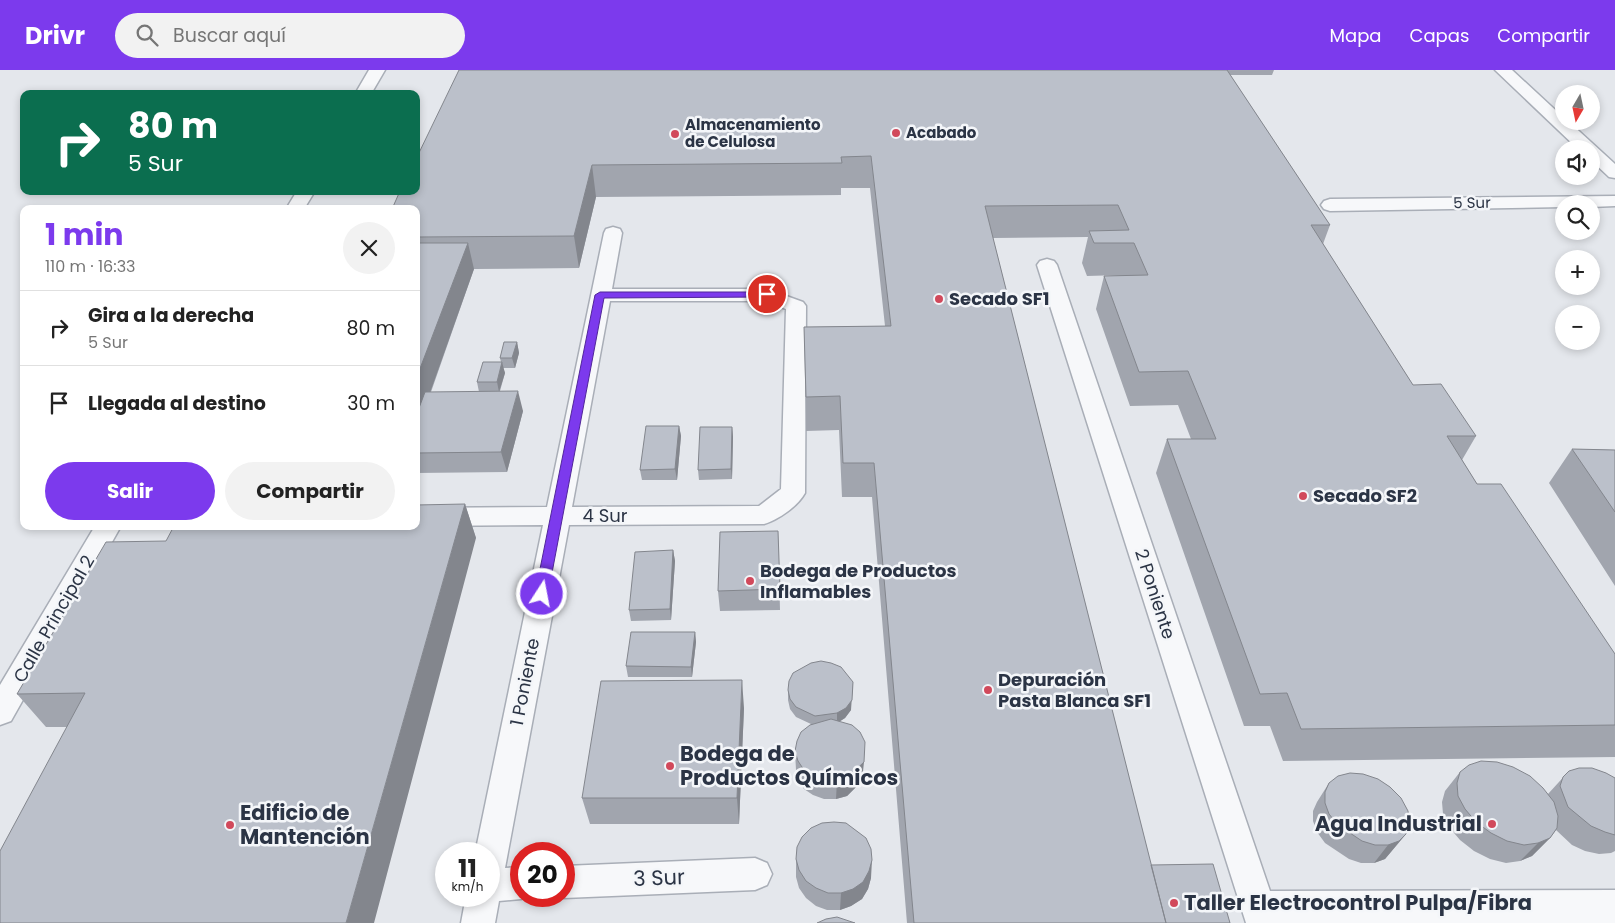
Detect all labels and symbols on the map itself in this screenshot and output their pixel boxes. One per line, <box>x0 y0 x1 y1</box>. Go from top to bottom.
north arrow <box>1555 85 1600 130</box>
place label: Almacenamiento de Celulosa <box>685 114 821 152</box>
place label: Acabado <box>906 122 977 143</box>
marker: Acabado <box>890 127 902 139</box>
marker: Almacenamiento de Celulosa <box>669 128 681 140</box>
street label: 5 Sur <box>1453 192 1491 213</box>
pin <box>746 273 788 315</box>
place label: Secado SF1 <box>949 286 1049 311</box>
marker: Secado SF1 <box>933 293 945 305</box>
place label: Secado SF2 <box>1313 483 1417 508</box>
marker: Secado SF2 <box>1297 490 1309 502</box>
street label: 4 Sur <box>583 503 628 528</box>
street label: 2 Poniente <box>1129 546 1182 642</box>
street label: Calle Principal 2 <box>7 550 100 687</box>
place label: Bodega de Productos Inflamables <box>760 558 957 604</box>
position arrow <box>515 567 567 619</box>
marker: Bodega de Productos Inflamables <box>744 575 756 587</box>
street label: 1 Poniente <box>504 636 545 728</box>
place label: Depuración Pasta Blanca SF1 <box>998 667 1151 713</box>
marker: Depuración Pasta Blanca SF1 <box>982 684 994 696</box>
place label: Bodega de Productos Químicos <box>680 739 898 792</box>
marker: Bodega de Productos Químicos <box>664 760 676 772</box>
place label: Edificio de Mantención <box>240 798 370 851</box>
place label: Agua Industrial <box>1315 809 1482 838</box>
marker: Agua Industrial <box>1486 818 1498 830</box>
marker: Edificio de Mantención <box>224 819 236 831</box>
speed limit sign: 20 <box>510 842 575 907</box>
street label: 3 Sur <box>633 862 685 893</box>
place label: Taller Electrocontrol Pulpa/Fibra <box>1184 888 1532 917</box>
marker: Taller Electrocontrol Pulpa/Fibra <box>1168 897 1180 909</box>

